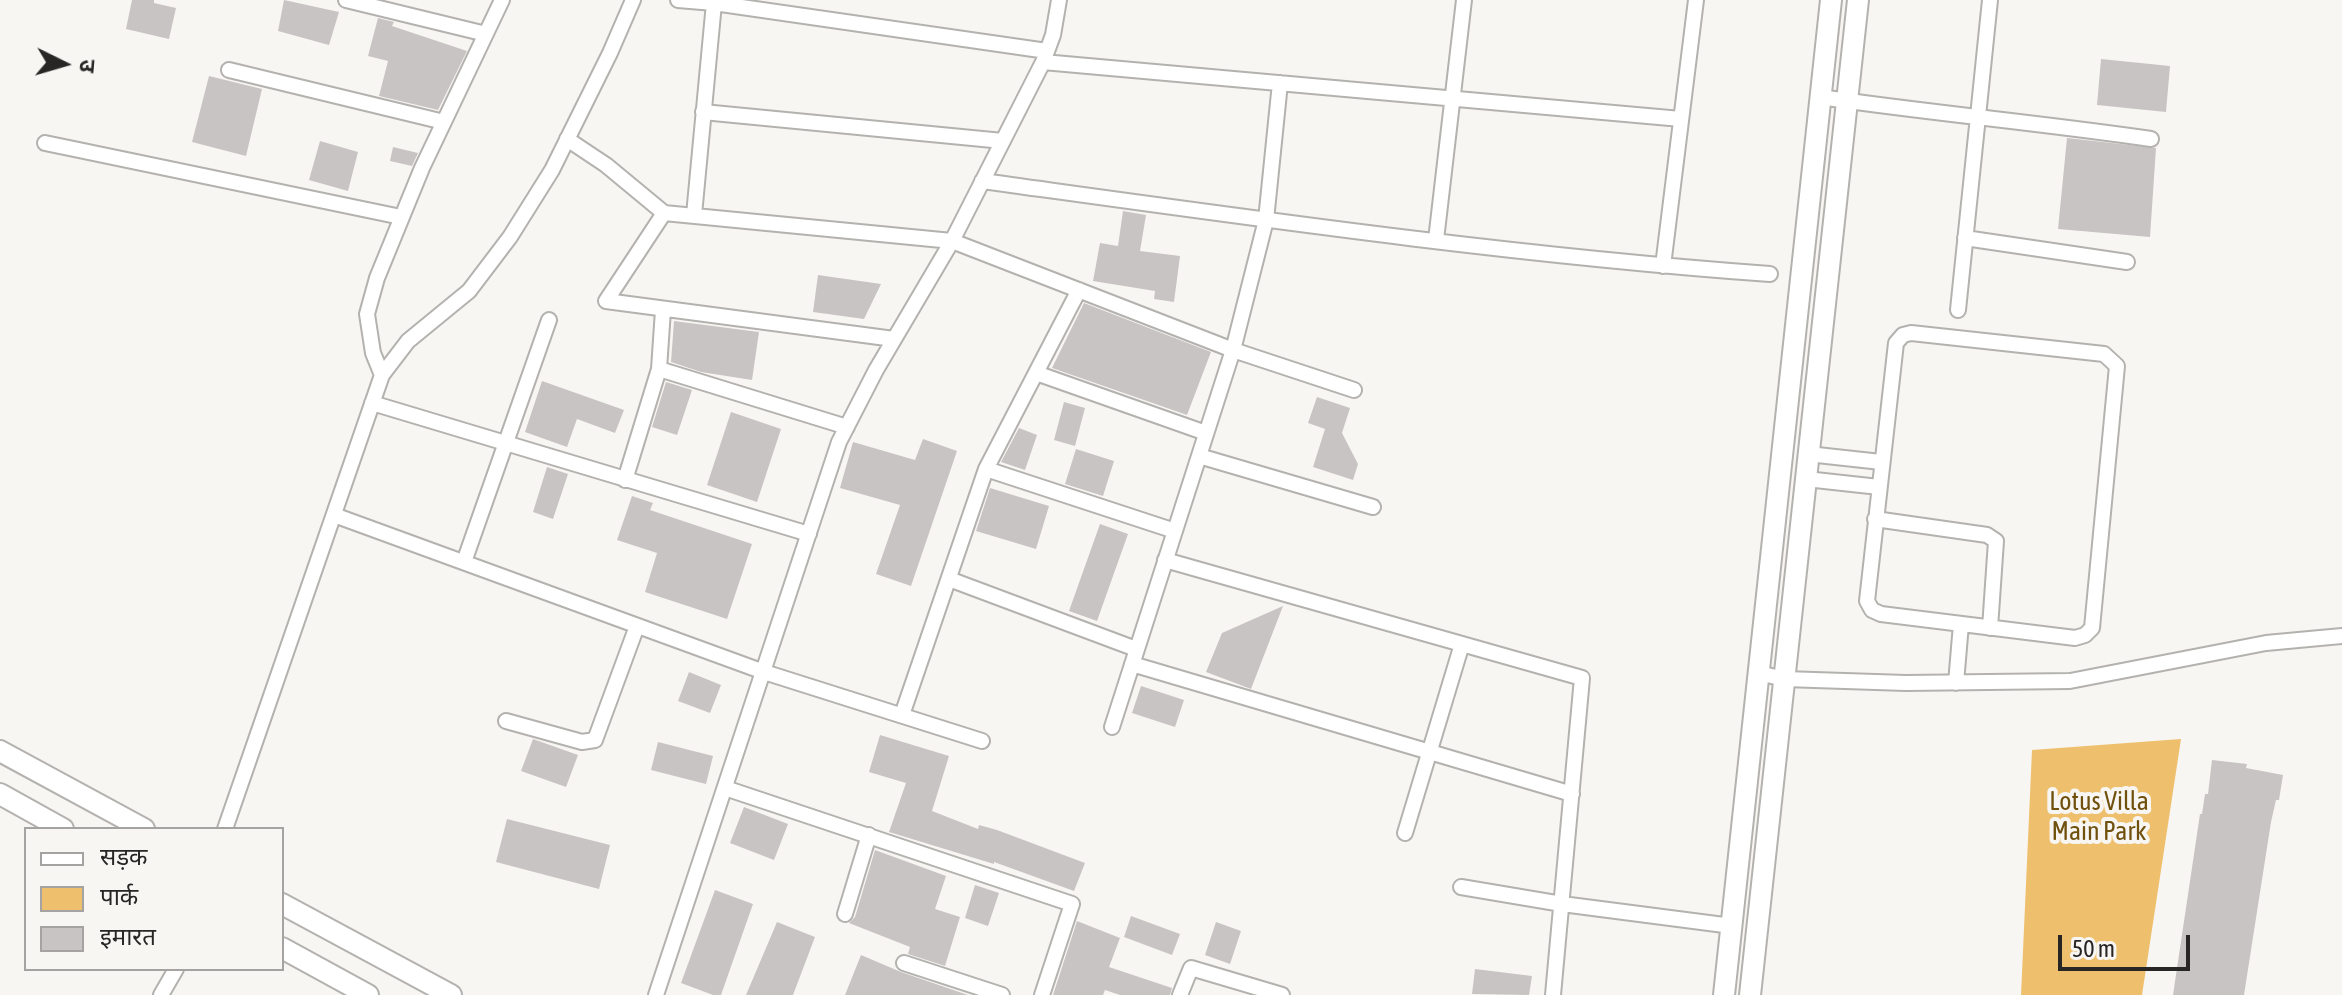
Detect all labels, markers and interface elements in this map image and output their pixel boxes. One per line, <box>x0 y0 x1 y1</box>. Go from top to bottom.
north arrow <box>24 24 104 104</box>
text: उ <box>74 59 101 74</box>
park label: Lotus Villa Main Park <box>2049 786 2149 848</box>
legend <box>24 827 284 971</box>
text: सड़क <box>100 843 148 870</box>
text: पार्क <box>100 883 138 910</box>
scale bar <box>2062 919 2194 969</box>
text: इमारत <box>100 923 156 950</box>
text: 50 m <box>2072 935 2115 962</box>

